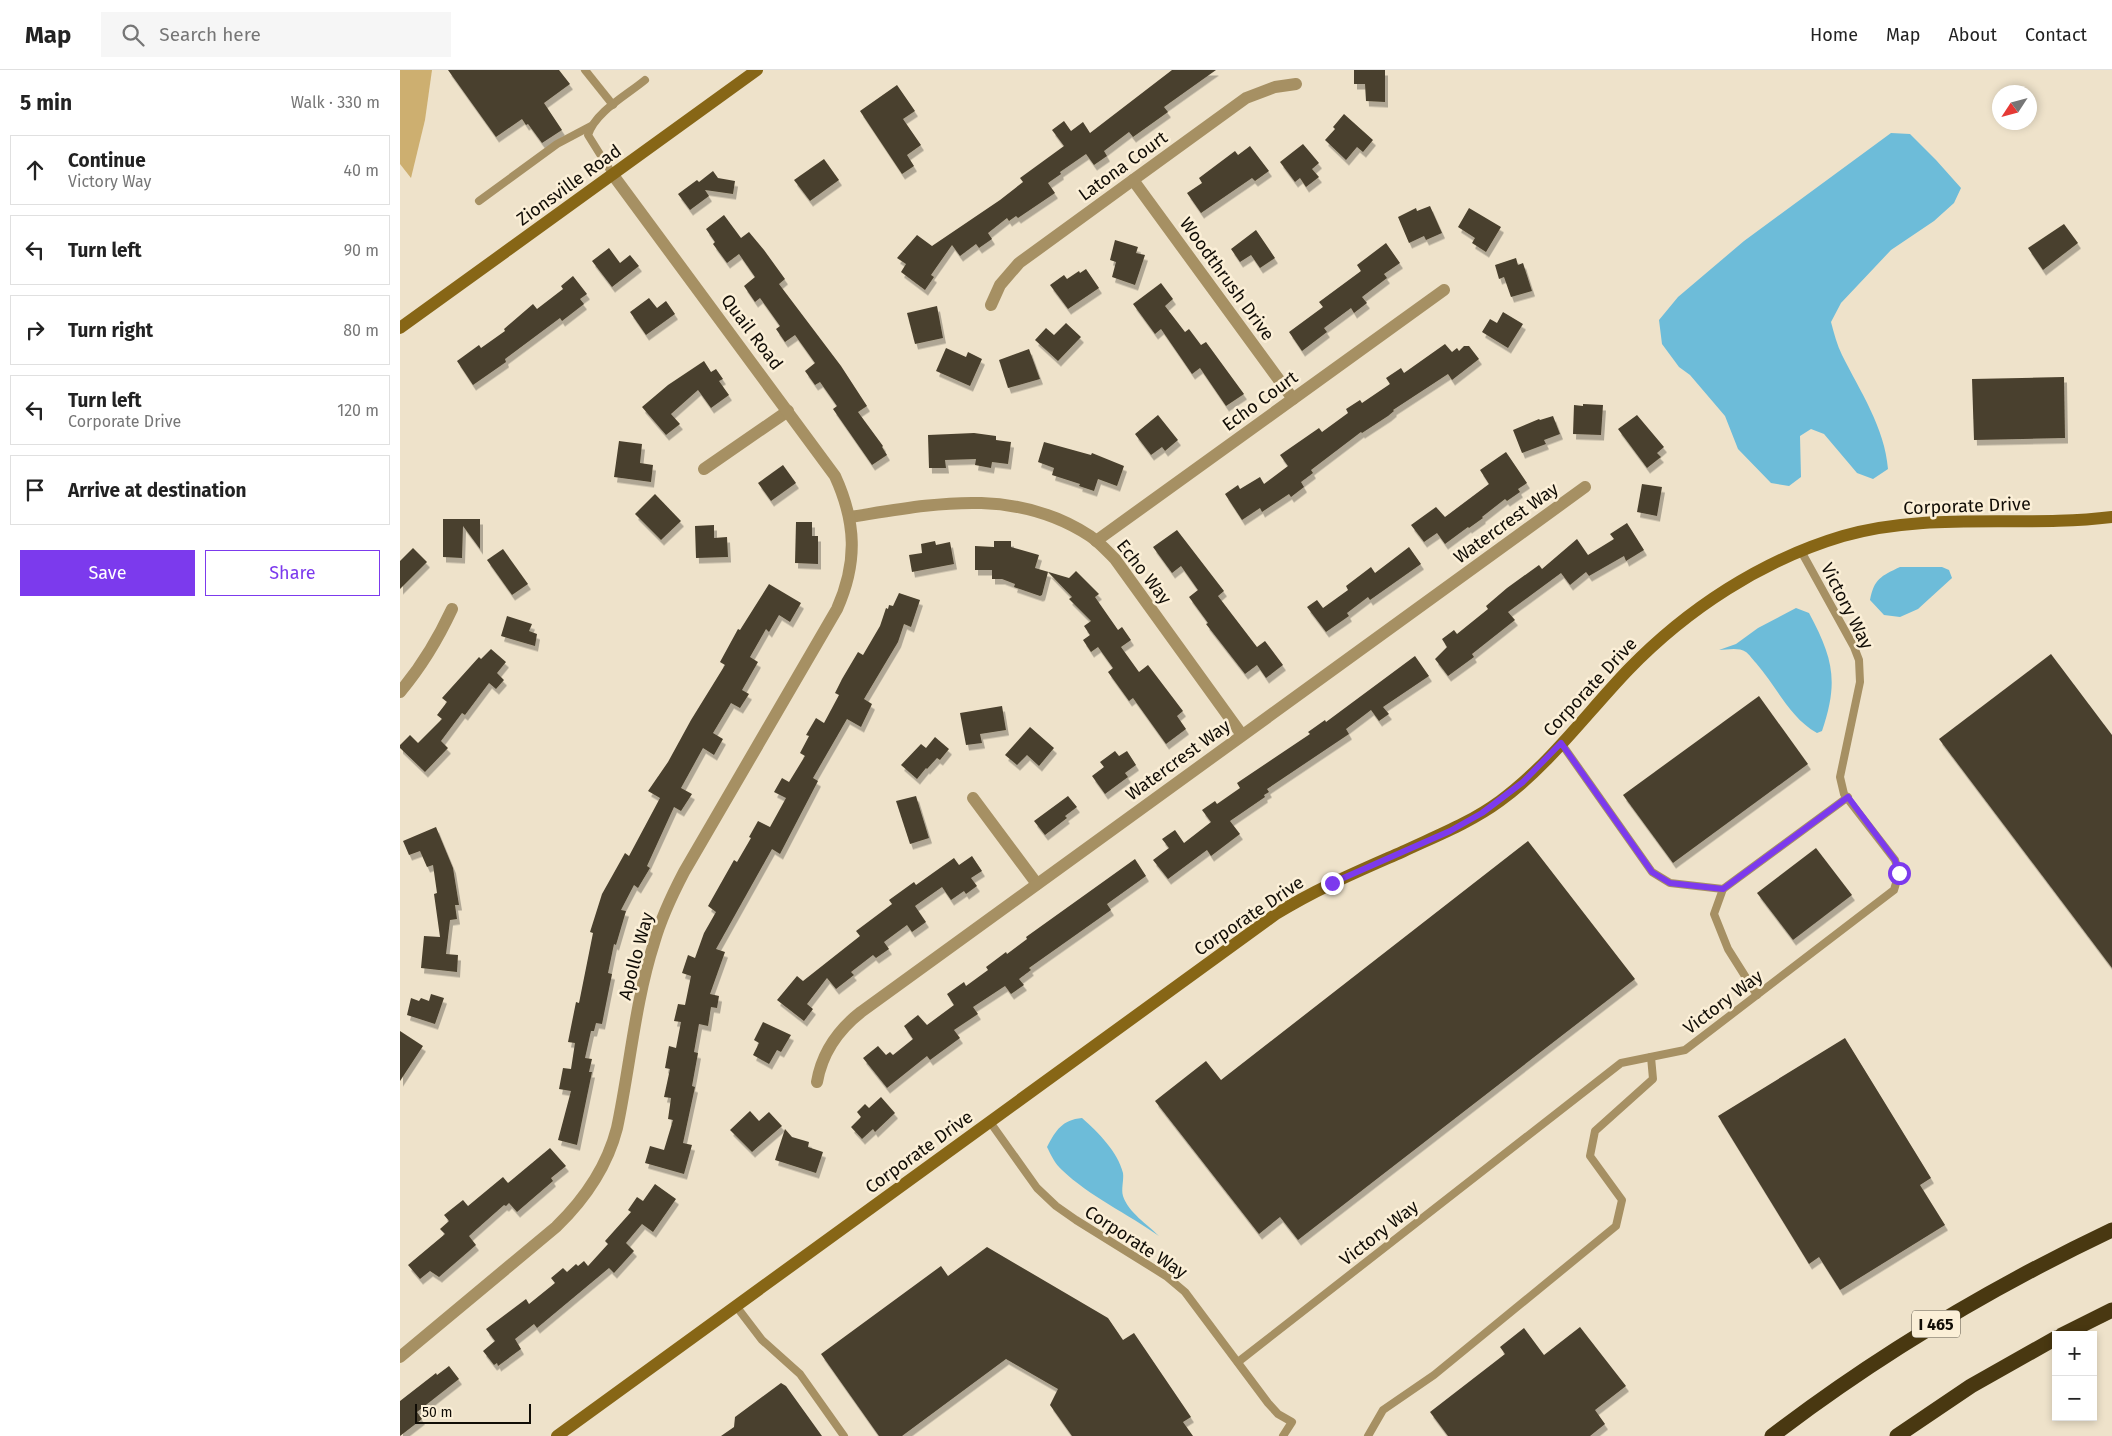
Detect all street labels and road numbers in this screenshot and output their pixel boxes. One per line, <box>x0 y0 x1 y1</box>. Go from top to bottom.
street label: Latona Court <box>1074 126 1172 206</box>
street label: Zionsville Road <box>512 140 626 230</box>
street label: Woodthrush Drive <box>1175 213 1279 345</box>
street label: Quail Road <box>716 290 788 374</box>
street label: Echo Court <box>1218 366 1302 436</box>
street label: Watercrest Way <box>1449 478 1563 568</box>
street label: Corporate Drive <box>1903 493 2031 519</box>
street label: Echo Way <box>1112 535 1176 609</box>
street label: Victory Way <box>1816 559 1878 653</box>
street label: Corporate Drive <box>1538 633 1642 741</box>
street label: Watercrest Way <box>1121 715 1235 805</box>
street label: Corporate Drive <box>1190 871 1308 961</box>
street label: Apollo Way <box>614 910 658 1002</box>
street label: Victory Way <box>1679 965 1767 1039</box>
street label: Corporate Drive <box>861 1106 977 1198</box>
street label: Victory Way <box>1335 1195 1423 1271</box>
street label: Corporate Way <box>1081 1201 1192 1283</box>
road number: I 465 <box>1912 1310 1960 1338</box>

